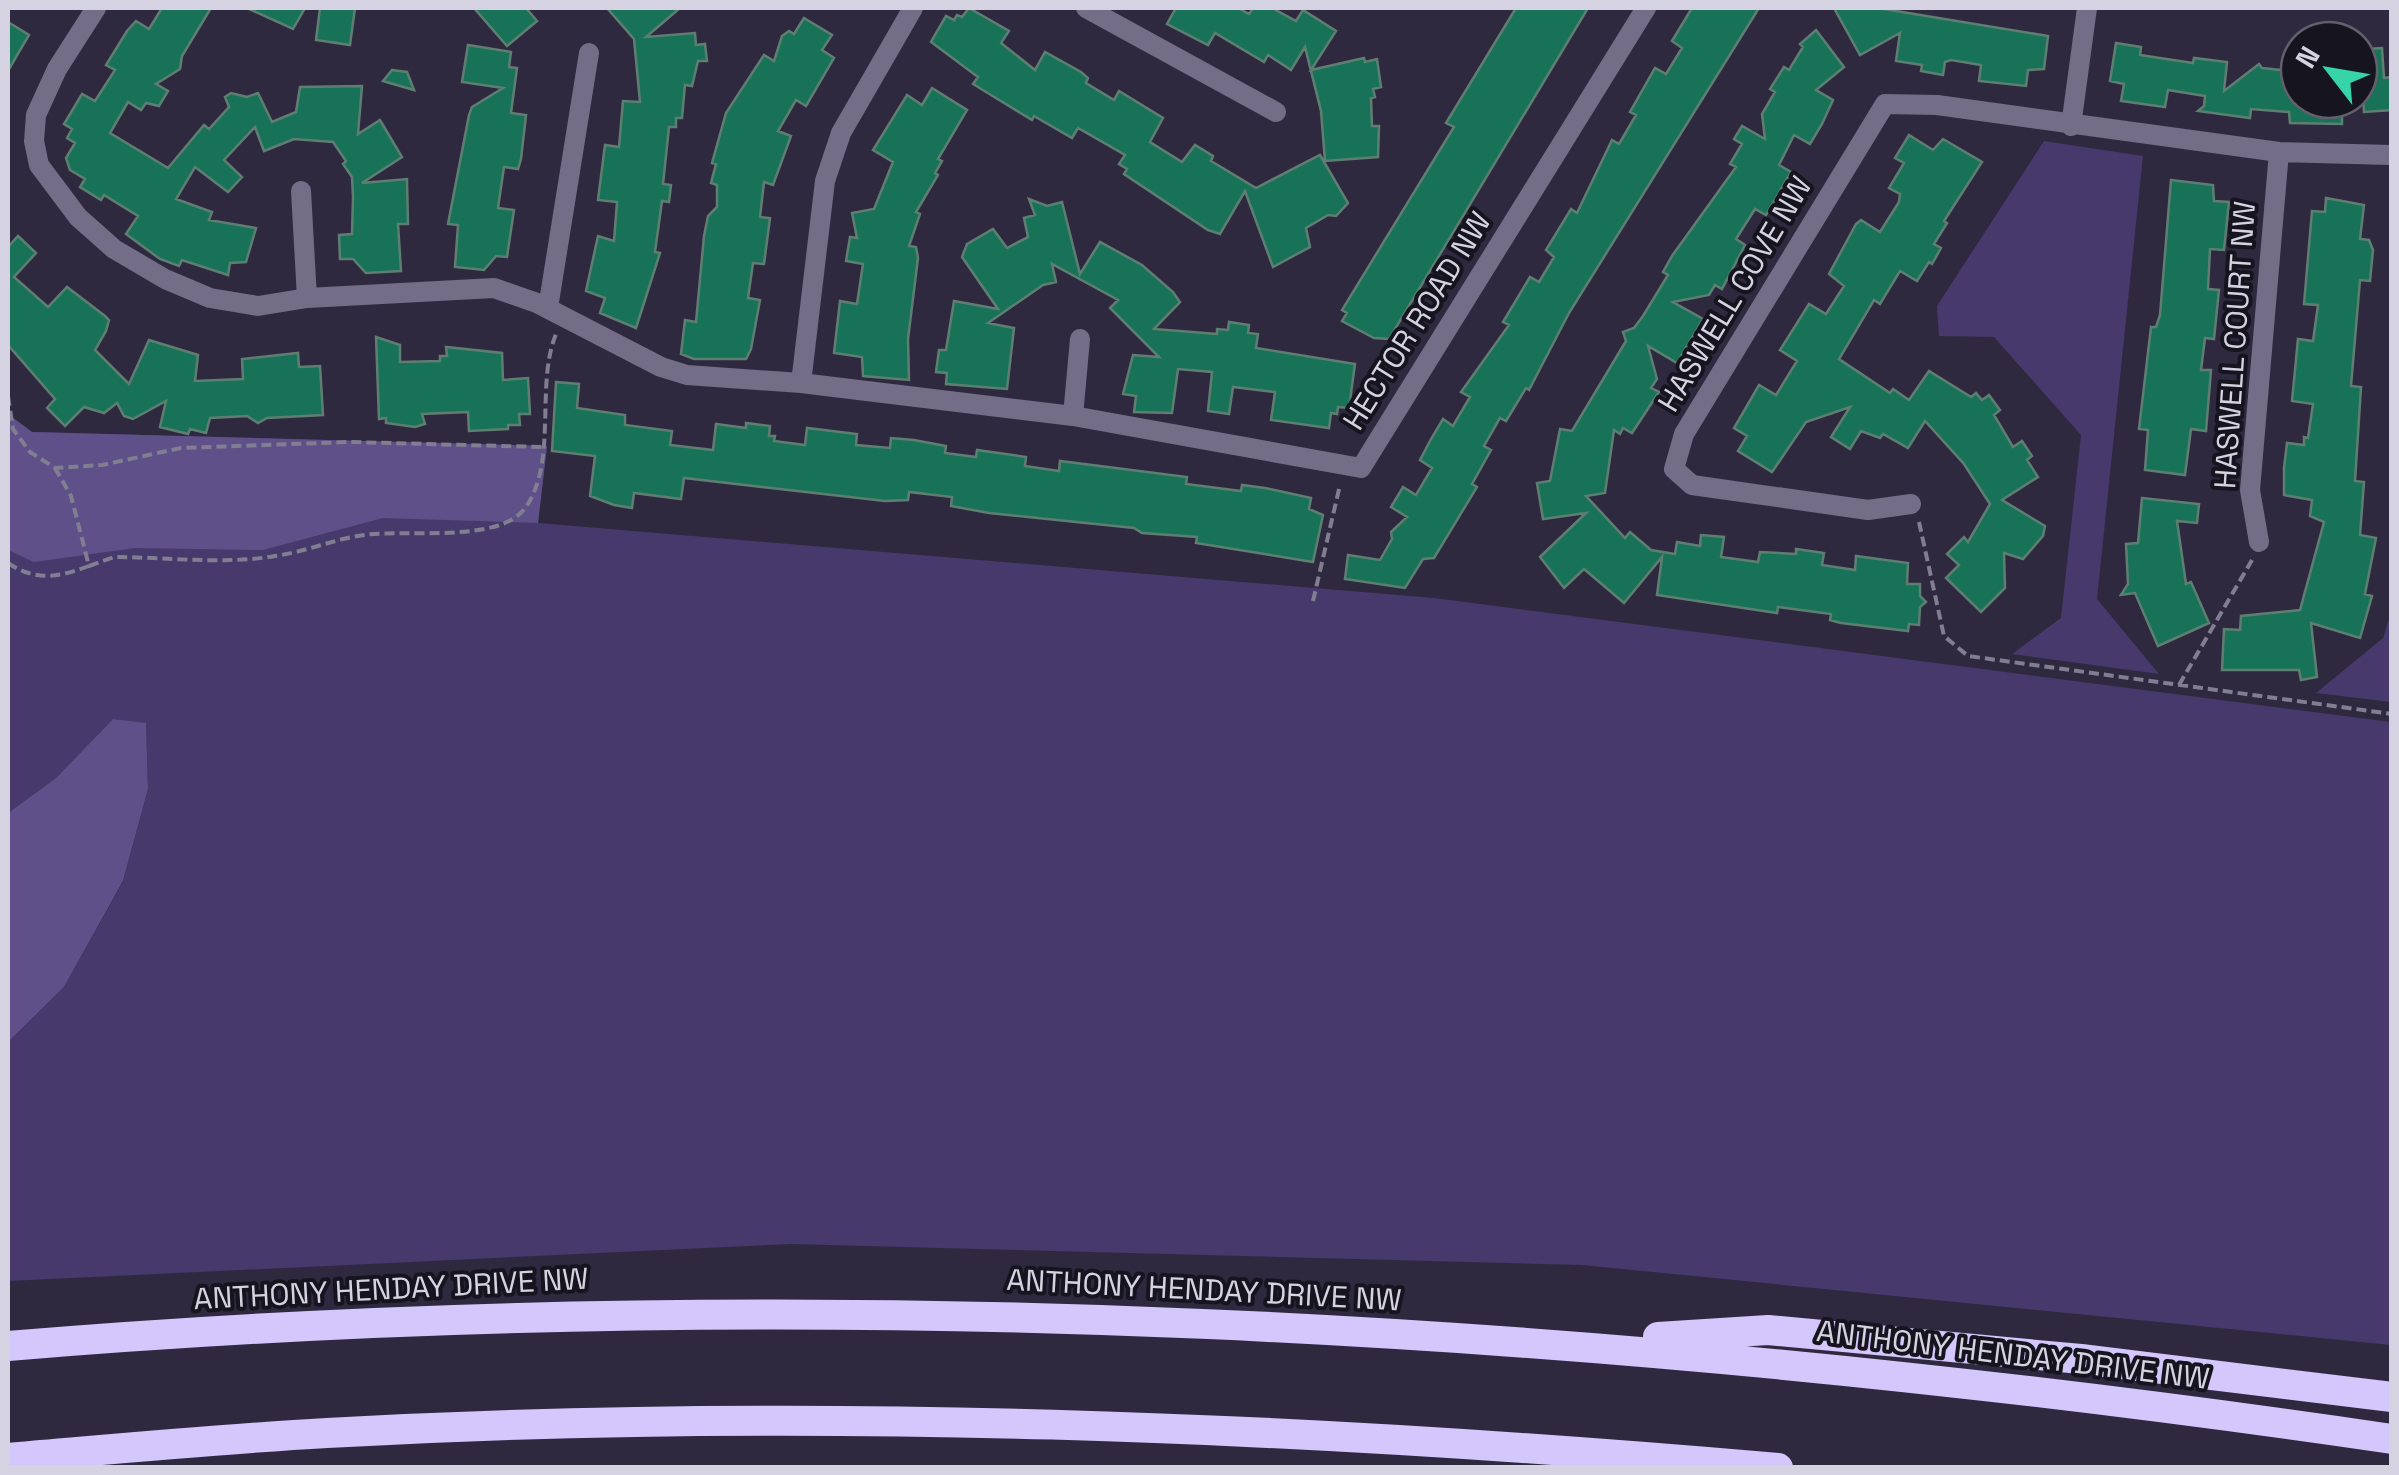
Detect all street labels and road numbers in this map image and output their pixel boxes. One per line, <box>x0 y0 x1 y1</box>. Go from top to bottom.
street label: HASWELL COVE NW <box>1649 169 1820 419</box>
street label: HASWELL COURT NW <box>2205 200 2264 490</box>
street label: HECTOR ROAD NW <box>1334 204 1499 437</box>
street label: ANTHONY HENDAY DRIVE NW <box>192 1259 590 1318</box>
street label: ANTHONY HENDAY DRIVE NW <box>1005 1260 1403 1319</box>
street label: ANTHONY HENDAY DRIVE NW <box>1814 1311 2212 1398</box>

